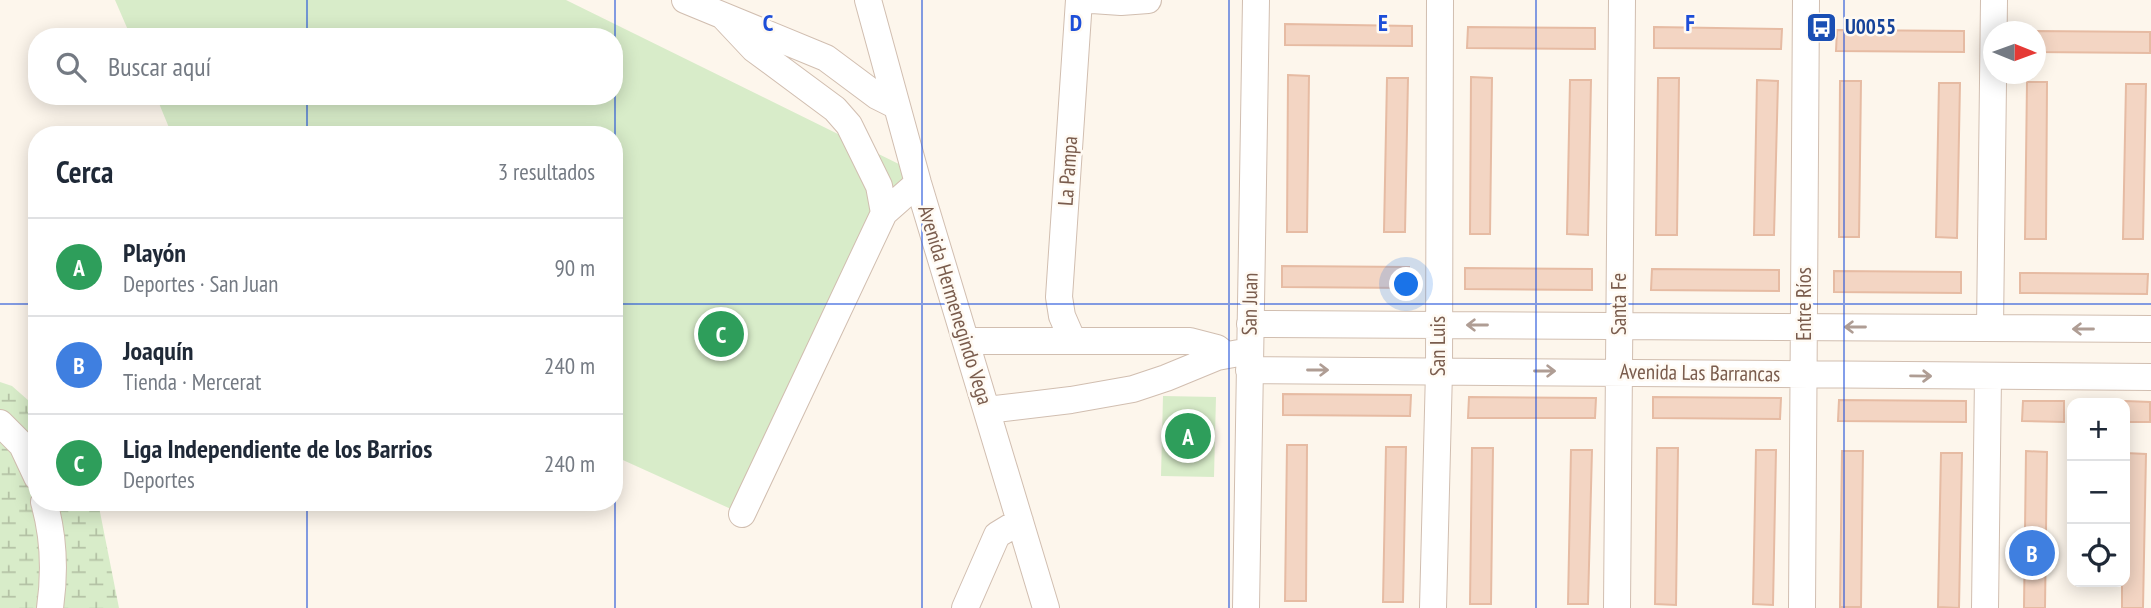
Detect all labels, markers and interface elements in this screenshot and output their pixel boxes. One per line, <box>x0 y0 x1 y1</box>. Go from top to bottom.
text: C <box>763 8 774 37</box>
text: D <box>1070 8 1082 37</box>
text: E <box>1378 8 1388 37</box>
text: F <box>1685 8 1695 37</box>
bus stop icon: U0055 <box>1805 10 1839 44</box>
place label: U0055 <box>1845 13 1896 40</box>
north arrow <box>1983 21 2046 84</box>
search box <box>28 28 623 105</box>
icon: search <box>52 48 90 86</box>
text: Buscar aquí <box>108 50 211 83</box>
street label: La Pampa <box>1052 135 1083 207</box>
text: Cerca <box>56 152 113 191</box>
text: 3 resultados <box>498 157 595 186</box>
street label: Avenida Hermenegindo Vega <box>912 202 999 408</box>
text: Playón <box>123 236 186 269</box>
text: A <box>73 253 85 282</box>
text: 90 m <box>554 253 595 282</box>
your location <box>1389 267 1423 301</box>
street label: Entre Ríos <box>1790 267 1817 341</box>
text: Deportes · San Juan <box>123 269 278 298</box>
street label: San Juan <box>1235 272 1264 336</box>
street label: Santa Fe <box>1605 273 1632 335</box>
pin: C <box>698 308 744 360</box>
street label: San Luis <box>1424 316 1451 376</box>
one-way arrow <box>1466 318 1489 332</box>
one-way arrow <box>1844 320 1867 334</box>
one-way arrow <box>2072 322 2095 335</box>
text: Joaquín <box>123 334 193 367</box>
text: B <box>73 351 85 380</box>
text: 240 m <box>544 351 595 380</box>
street label: Avenida Las Barrancas <box>1619 358 1781 387</box>
one-way arrow <box>1306 363 1329 377</box>
one-way arrow <box>1533 365 1556 378</box>
text: Tienda · Mercerat <box>123 367 261 396</box>
one-way arrow <box>1909 369 1932 383</box>
map controls <box>2067 398 2130 587</box>
button: + <box>2067 398 2130 461</box>
pin: A <box>1165 410 1211 462</box>
text: Liga Independiente de los Barrios <box>123 432 432 465</box>
text: C <box>74 449 84 478</box>
text: 240 m <box>544 449 595 478</box>
button: − <box>2067 461 2130 524</box>
text: Deportes <box>123 465 195 494</box>
button: locate <box>2067 524 2130 587</box>
pin: B <box>2009 527 2055 579</box>

